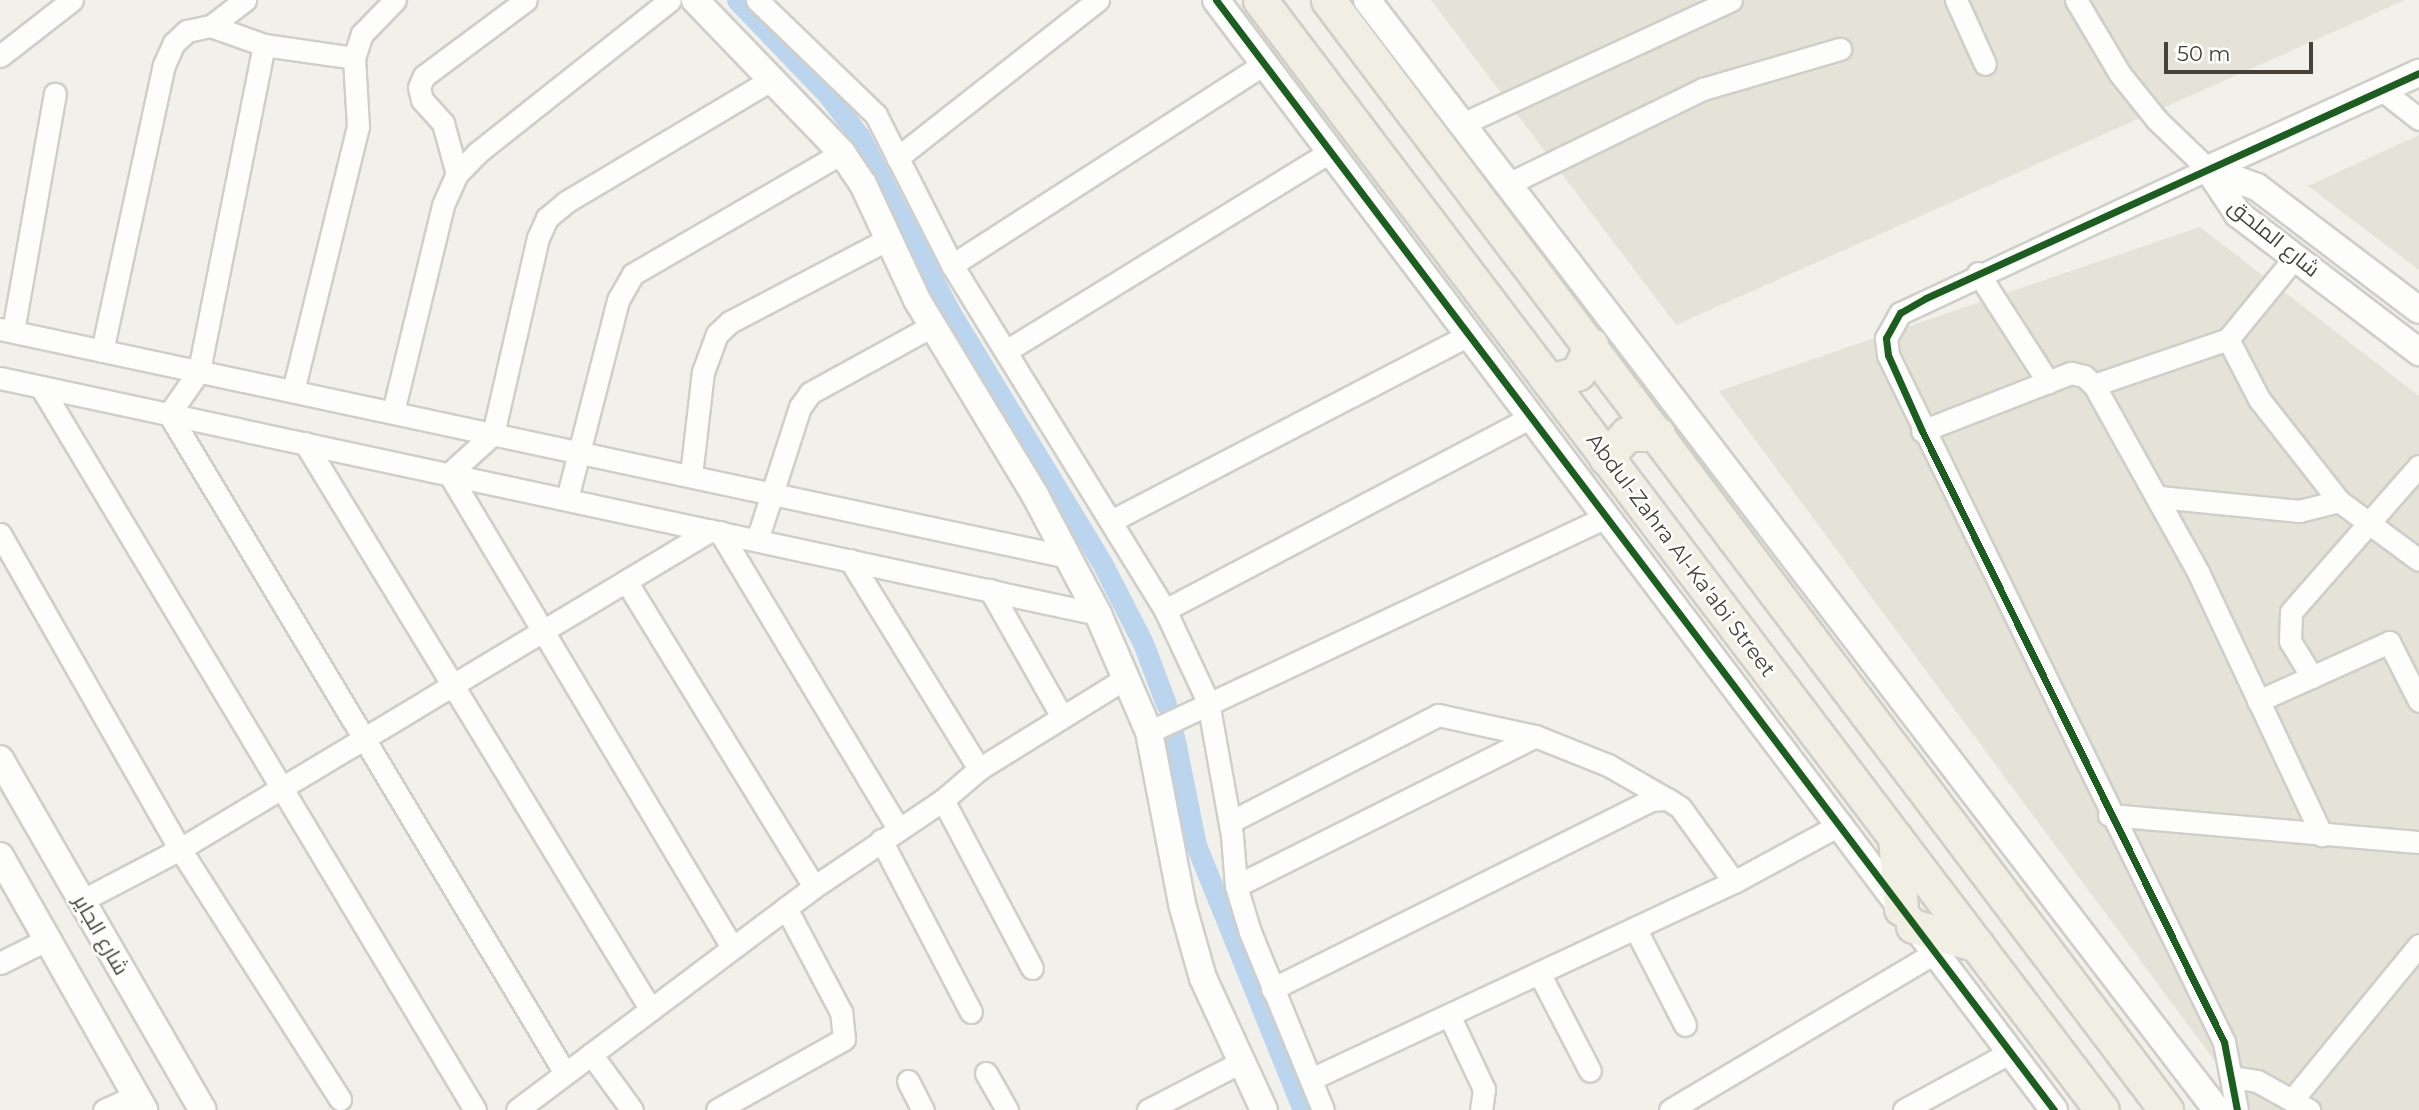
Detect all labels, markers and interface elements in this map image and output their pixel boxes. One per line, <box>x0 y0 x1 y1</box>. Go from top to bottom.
scale bar <box>2167 28 2316 72</box>
text: 50 m <box>2177 41 2231 66</box>
street label: شارع الملحق <box>2223 194 2325 282</box>
street label: Abdul-Zahra Al-Ka'abi Street <box>1581 428 1781 682</box>
street label: شارع الجاير <box>68 890 134 980</box>

